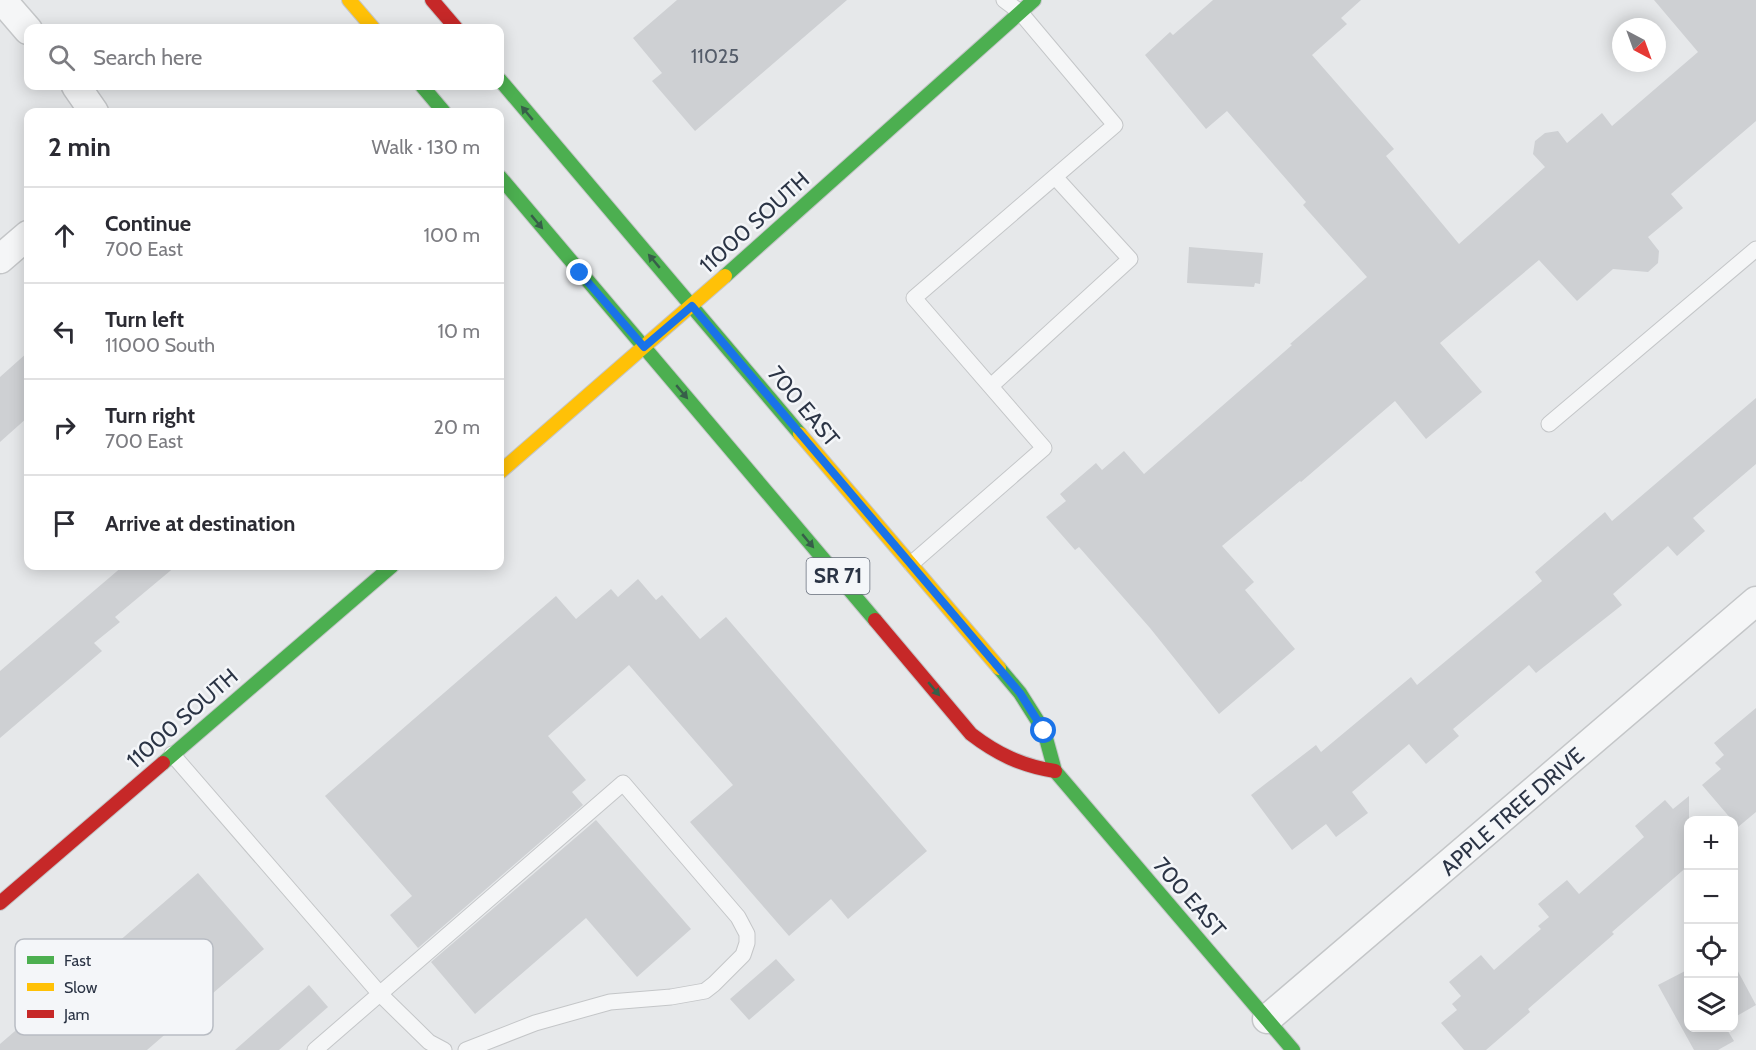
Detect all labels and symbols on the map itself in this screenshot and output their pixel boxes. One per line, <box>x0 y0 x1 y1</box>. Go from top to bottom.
north arrow <box>1612 18 1666 72</box>
house number: 11025 <box>691 44 739 68</box>
one-way arrow <box>521 105 534 121</box>
street label: 11000 SOUTH <box>694 166 815 279</box>
one-way arrow <box>531 214 544 230</box>
one-way arrow <box>648 254 661 269</box>
route end <box>566 259 592 285</box>
street label: 700 EAST <box>762 361 845 452</box>
one-way arrow <box>675 384 688 400</box>
one-way arrow <box>801 533 814 549</box>
road number: SR 71 <box>806 558 870 594</box>
street label: 11000 SOUTH <box>121 663 243 774</box>
one-way arrow <box>927 681 940 696</box>
route start <box>1030 717 1056 743</box>
street label: APPLE TREE DRIVE <box>1435 742 1590 881</box>
street label: 700 EAST <box>1148 852 1232 943</box>
legend <box>15 939 213 1035</box>
text: Fast <box>64 951 92 970</box>
text: Slow <box>64 978 98 997</box>
text: Jam <box>63 1005 90 1024</box>

